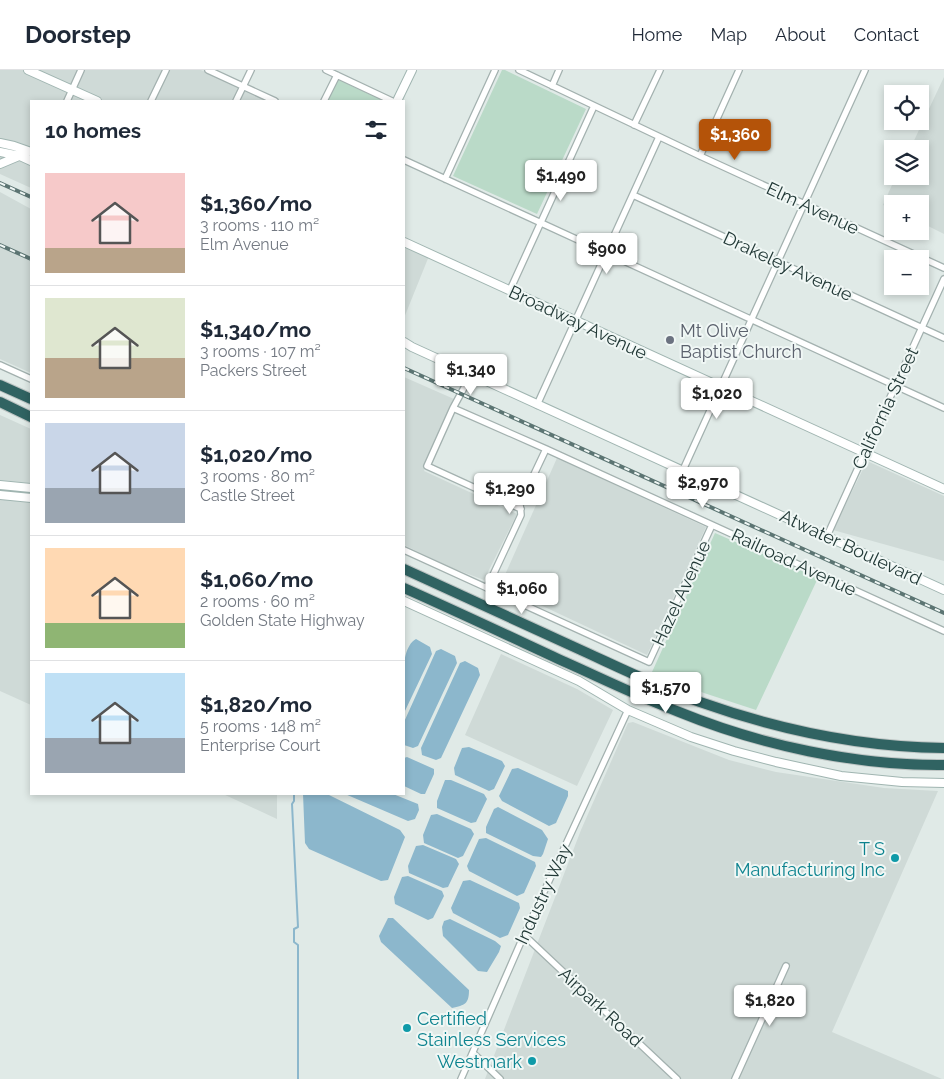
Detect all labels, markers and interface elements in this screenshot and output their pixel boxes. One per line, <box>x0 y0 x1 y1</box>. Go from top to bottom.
text: Doorstep <box>25 20 131 49</box>
text: Home <box>631 24 682 45</box>
text: Map <box>710 24 747 45</box>
text: About <box>775 24 826 45</box>
text: Contact <box>854 24 919 45</box>
map controls <box>884 85 929 295</box>
button: locate <box>884 85 929 130</box>
icon: filters <box>362 116 390 144</box>
text: 10 homes <box>45 118 141 143</box>
pin: $1,360 <box>694 118 776 161</box>
text: $1,360 <box>710 125 760 144</box>
button: layers <box>884 140 929 185</box>
pin: $1,490 <box>520 160 602 202</box>
text: $1,490 <box>536 166 586 185</box>
street label: Elm Avenue <box>763 177 863 239</box>
text: $1,360/mo <box>200 191 312 216</box>
icon: home <box>85 193 145 253</box>
button: + <box>884 195 929 240</box>
text: 3 rooms · 110 m² <box>200 216 319 235</box>
street label: Drakeley Avenue <box>720 227 856 305</box>
pin: $900 <box>577 232 637 275</box>
text: Elm Avenue <box>200 235 289 254</box>
text: $900 <box>587 239 627 258</box>
button: − <box>884 250 929 295</box>
street label: Broadway Avenue <box>506 281 651 363</box>
text: $1,340/mo <box>200 317 311 342</box>
icon: home <box>85 318 145 378</box>
place label: Mt Olive Baptist Church <box>680 320 802 362</box>
marker: Mt Olive Baptist Church <box>664 334 676 346</box>
text: 3 rooms · 107 m² <box>200 342 321 361</box>
street label: California Street <box>848 344 922 472</box>
pin: $1,340 <box>430 354 512 396</box>
text: $1,340 <box>446 360 496 379</box>
text: Packers Street <box>200 361 307 380</box>
pin: $1,020 <box>676 378 758 420</box>
text: $1,020 <box>692 384 742 403</box>
text: $1,020/mo <box>200 442 312 467</box>
icon: home <box>85 443 145 503</box>
pin: $2,970 <box>662 466 744 509</box>
text: 3 rooms · 80 m² <box>200 467 315 486</box>
pin: $1,290 <box>469 472 551 515</box>
text: $2,970 <box>677 473 729 492</box>
text: $1,290 <box>485 479 535 498</box>
text: Castle Street <box>200 486 295 505</box>
street label: Atwater Boulevard <box>777 505 925 589</box>
street label: Railroad Avenue <box>728 524 860 600</box>
street label: Hazel Avenue <box>647 537 715 649</box>
text: $1,060/mo <box>200 567 313 592</box>
icon: home <box>85 568 145 628</box>
pin: $1,060 <box>481 572 563 615</box>
text: $1,060 <box>496 579 548 598</box>
text: 2 rooms · 60 m² <box>200 592 315 611</box>
text: Golden State Highway <box>200 611 365 630</box>
pin: $1,570 <box>625 672 707 714</box>
text: $1,570 <box>641 678 691 697</box>
text: $1,820/mo <box>200 692 312 717</box>
icon: home <box>85 693 145 753</box>
text: 5 rooms · 148 m² <box>200 717 321 736</box>
text: Enterprise Court <box>200 736 320 755</box>
place label: T S Manufacturing Inc <box>735 838 885 880</box>
street label: Industry Way <box>511 840 576 948</box>
marker: T S Manufacturing Inc <box>889 852 901 864</box>
street label: Airpark Road <box>555 963 647 1051</box>
pin: $1,820 <box>729 984 811 1027</box>
text: $1,820 <box>745 991 795 1010</box>
place label: Certified Stainless Services <box>417 1008 566 1050</box>
marker: Certified Stainless Services <box>401 1022 413 1034</box>
place label: Westmark <box>437 1051 522 1072</box>
marker: Westmark <box>526 1055 538 1067</box>

